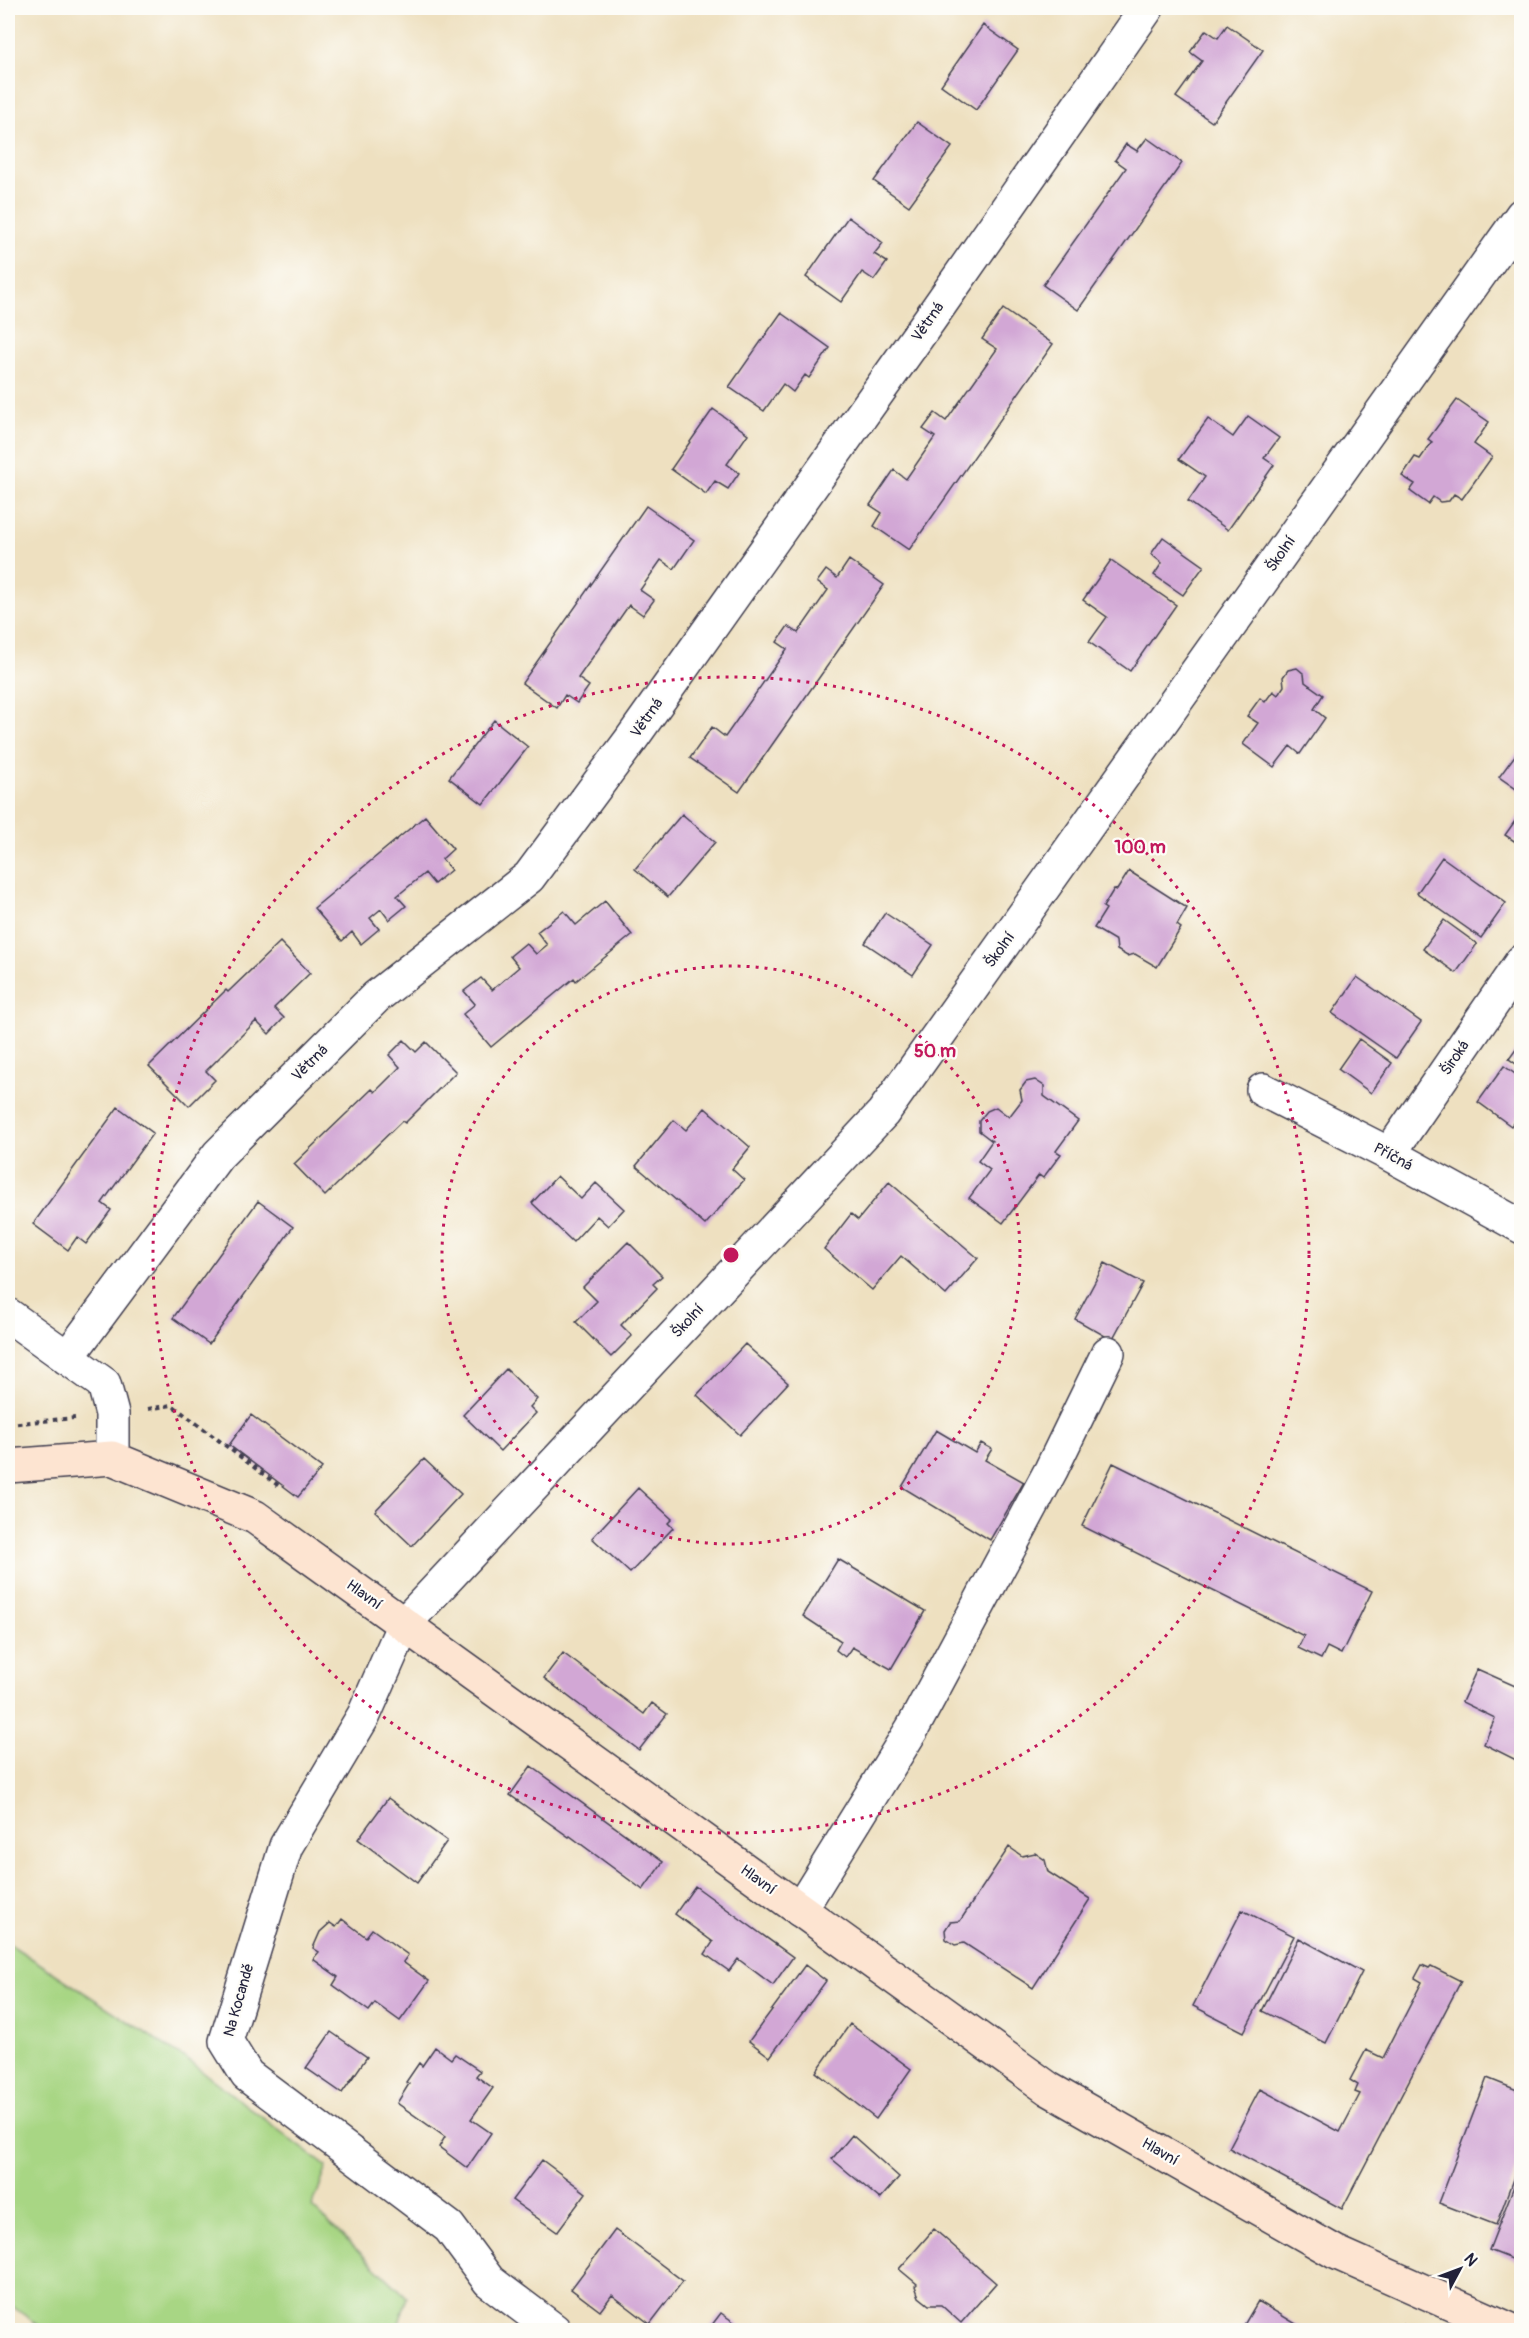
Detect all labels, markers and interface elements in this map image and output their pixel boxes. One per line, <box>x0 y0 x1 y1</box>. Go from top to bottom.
street label: Větrná <box>908 299 948 345</box>
street label: Školní <box>1262 532 1300 576</box>
street label: Větrná <box>627 695 667 741</box>
text: 100 m <box>1114 836 1166 859</box>
street label: Školní <box>981 928 1019 972</box>
street label: Široká <box>1437 1037 1473 1079</box>
text: 50 m <box>914 1040 956 1063</box>
street label: Větrná <box>288 1041 332 1085</box>
street label: Příčná <box>1370 1139 1416 1175</box>
centre of rings <box>721 1245 741 1265</box>
street label: Školní <box>668 1300 708 1342</box>
street label: Hlavní <box>342 1576 386 1614</box>
street label: Hlavní <box>736 1861 780 1899</box>
street label: Na Kocandě <box>219 1961 259 2039</box>
street label: Hlavní <box>1138 2134 1182 2170</box>
north arrow <box>1430 2239 1490 2299</box>
text: N <box>1459 2249 1482 2271</box>

